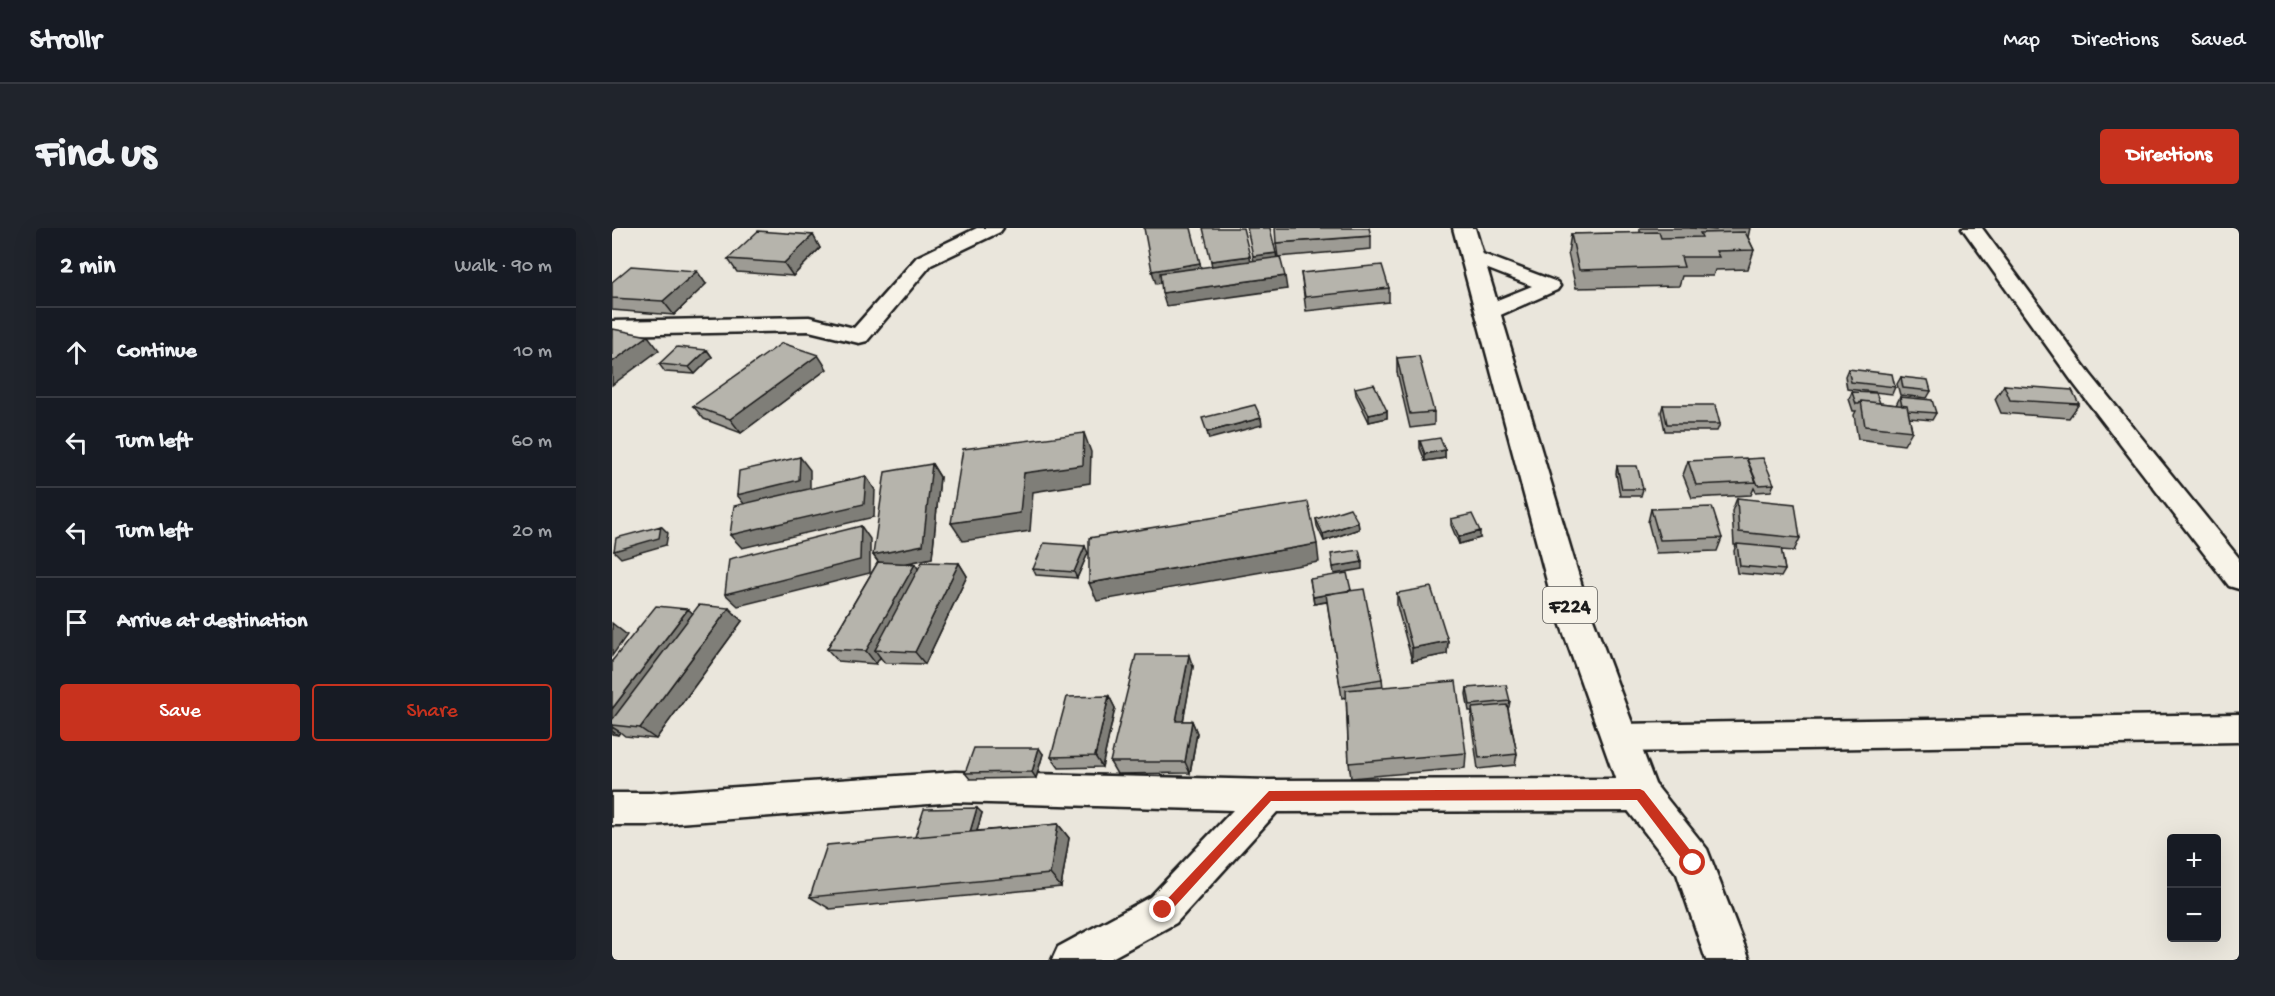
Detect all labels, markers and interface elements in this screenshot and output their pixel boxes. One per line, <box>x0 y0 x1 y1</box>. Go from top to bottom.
text: Strollr <box>30 25 101 58</box>
text: Map <box>2003 29 2040 54</box>
text: Directions <box>2073 29 2158 54</box>
text: Saved <box>2191 29 2245 54</box>
button: Directions <box>2100 129 2239 184</box>
text: Find us <box>36 132 156 181</box>
text: 2 min <box>60 252 115 283</box>
text: Walk · 90 m <box>455 256 552 279</box>
icon: ahead <box>60 336 93 369</box>
text: Continue <box>117 339 197 365</box>
text: 10 m <box>514 341 552 364</box>
icon: left <box>60 426 93 459</box>
text: Turn left <box>117 429 191 455</box>
text: 60 m <box>512 431 552 454</box>
icon: left <box>60 516 93 549</box>
text: Turn left <box>117 519 191 545</box>
text: 20 m <box>512 521 552 544</box>
road number: F224 <box>1543 587 1597 623</box>
icon: arrive <box>60 606 93 639</box>
text: Arrive at destination <box>117 609 307 635</box>
button: Save <box>60 684 300 741</box>
button: Share <box>312 684 552 741</box>
map controls <box>2167 834 2221 942</box>
button: + <box>2167 834 2221 888</box>
route start <box>1679 849 1705 875</box>
button: − <box>2167 888 2221 942</box>
route end <box>1149 896 1175 922</box>

